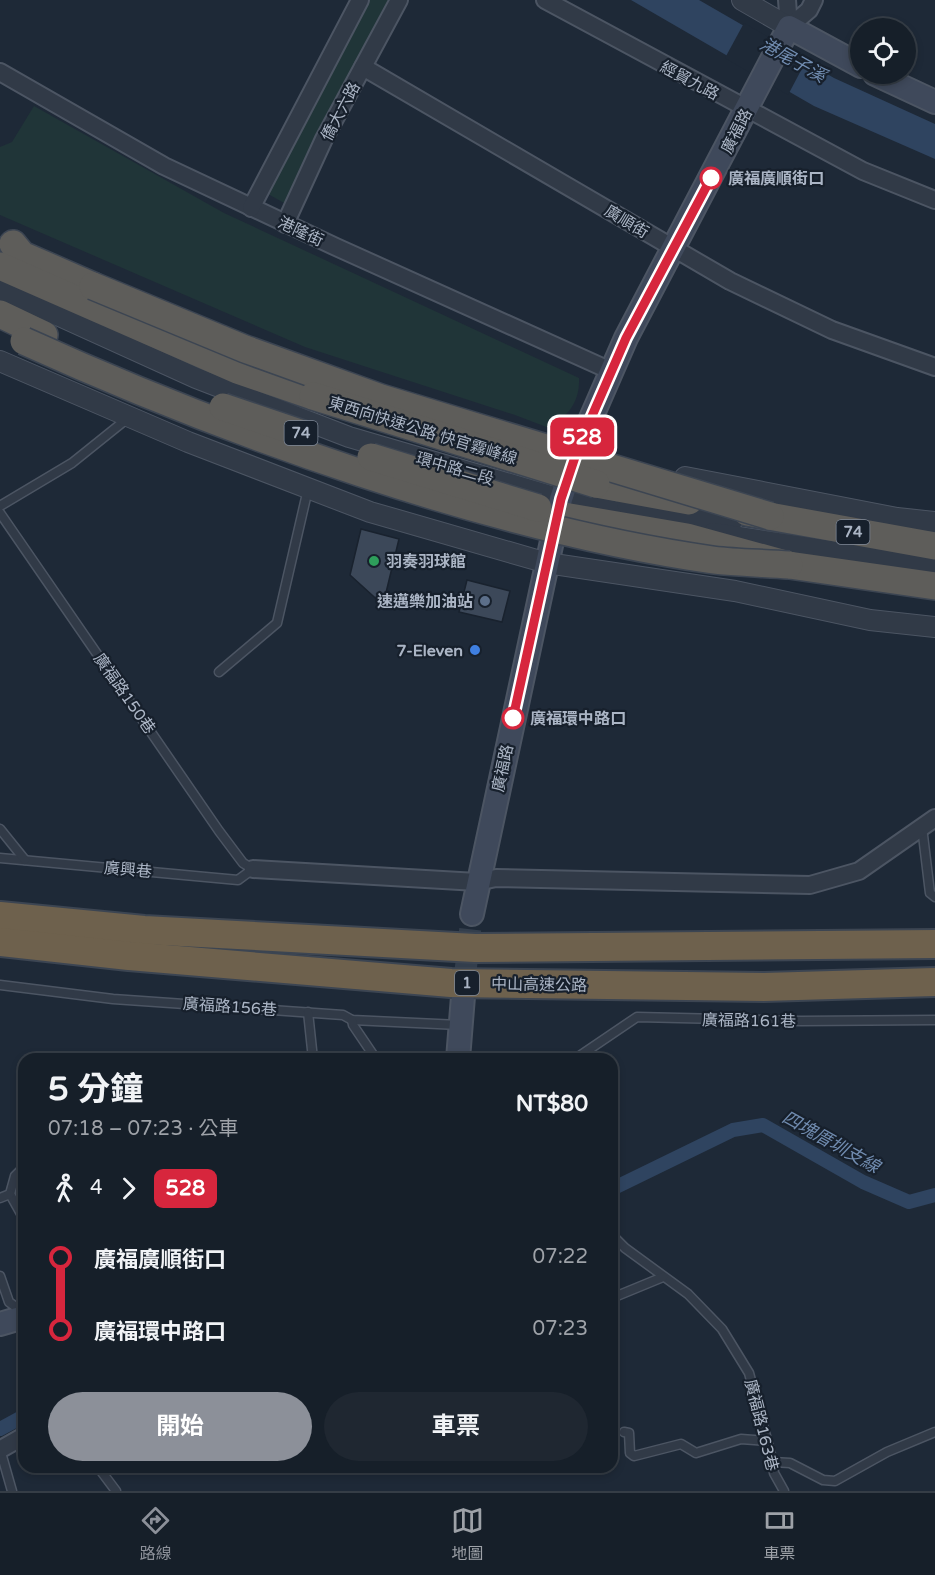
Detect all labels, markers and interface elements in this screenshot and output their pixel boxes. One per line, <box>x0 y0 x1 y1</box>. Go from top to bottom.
map controls <box>850 18 916 84</box>
button: locate <box>850 18 916 84</box>
water label: 港尾子溪 <box>756 33 832 89</box>
street label: 經貿九路 <box>657 57 722 105</box>
street label: 僑大六路 <box>317 79 365 144</box>
street label: 廣福路 <box>717 106 757 157</box>
marker: 廣福廣順街口 <box>700 167 722 189</box>
place label: 廣福廣順街口 <box>728 169 824 189</box>
street label: 廣順街 <box>601 201 652 243</box>
street label: 港隆街 <box>275 213 327 251</box>
street label: 東西向快速公路 快官霧峰線 <box>326 393 519 469</box>
line badge: 528 <box>548 418 616 456</box>
road number: 74 <box>284 421 318 445</box>
text: 528 <box>562 425 602 450</box>
street label: 環中路二段 <box>414 448 496 490</box>
road number: 74 <box>836 520 870 544</box>
place label: 羽奏羽球館 <box>386 552 466 572</box>
marker: 羽奏羽球館 <box>367 554 381 568</box>
place label: 速邁樂加油站 <box>377 592 473 612</box>
marker: 速邁樂加油站 <box>478 594 492 608</box>
place label: 7-Eleven <box>396 641 463 661</box>
marker: 7-Eleven <box>468 643 482 657</box>
street label: 廣福路150巷 <box>89 649 159 738</box>
marker: 廣福環中路口 <box>502 707 524 729</box>
place label: 廣福環中路口 <box>530 709 626 729</box>
street label: 廣福路 <box>488 743 518 794</box>
street label: 廣興巷 <box>103 858 153 882</box>
road number: 1 <box>455 971 479 995</box>
street label: 中山高速公路 <box>491 974 587 996</box>
street label: 廣福路156巷 <box>182 994 278 1020</box>
street label: 廣福路161巷 <box>702 1010 796 1032</box>
text: 5 分鐘 <box>48 1070 143 1109</box>
text: NT$80 <box>516 1091 588 1117</box>
water label: 四塊厝圳支線 <box>778 1106 885 1179</box>
text: 07:18 – 07:23 · 公車 <box>48 1117 239 1141</box>
icon: walk <box>48 1172 81 1205</box>
icon: forward <box>112 1172 145 1205</box>
text: 4 <box>90 1176 103 1200</box>
text: 528 <box>166 1176 205 1201</box>
text: 07:22 <box>533 1245 588 1269</box>
text: 廣福廣順街口 <box>94 1247 226 1273</box>
text: 07:23 <box>533 1317 588 1341</box>
text: 廣福環中路口 <box>94 1319 226 1345</box>
street label: 廣福路163巷 <box>740 1377 782 1473</box>
button: 開始 <box>48 1392 312 1461</box>
button: 車票 <box>324 1392 588 1461</box>
tab: 路線 <box>139 1504 172 1564</box>
tab: 地圖 <box>451 1504 484 1564</box>
tab: 車票 <box>763 1504 796 1564</box>

